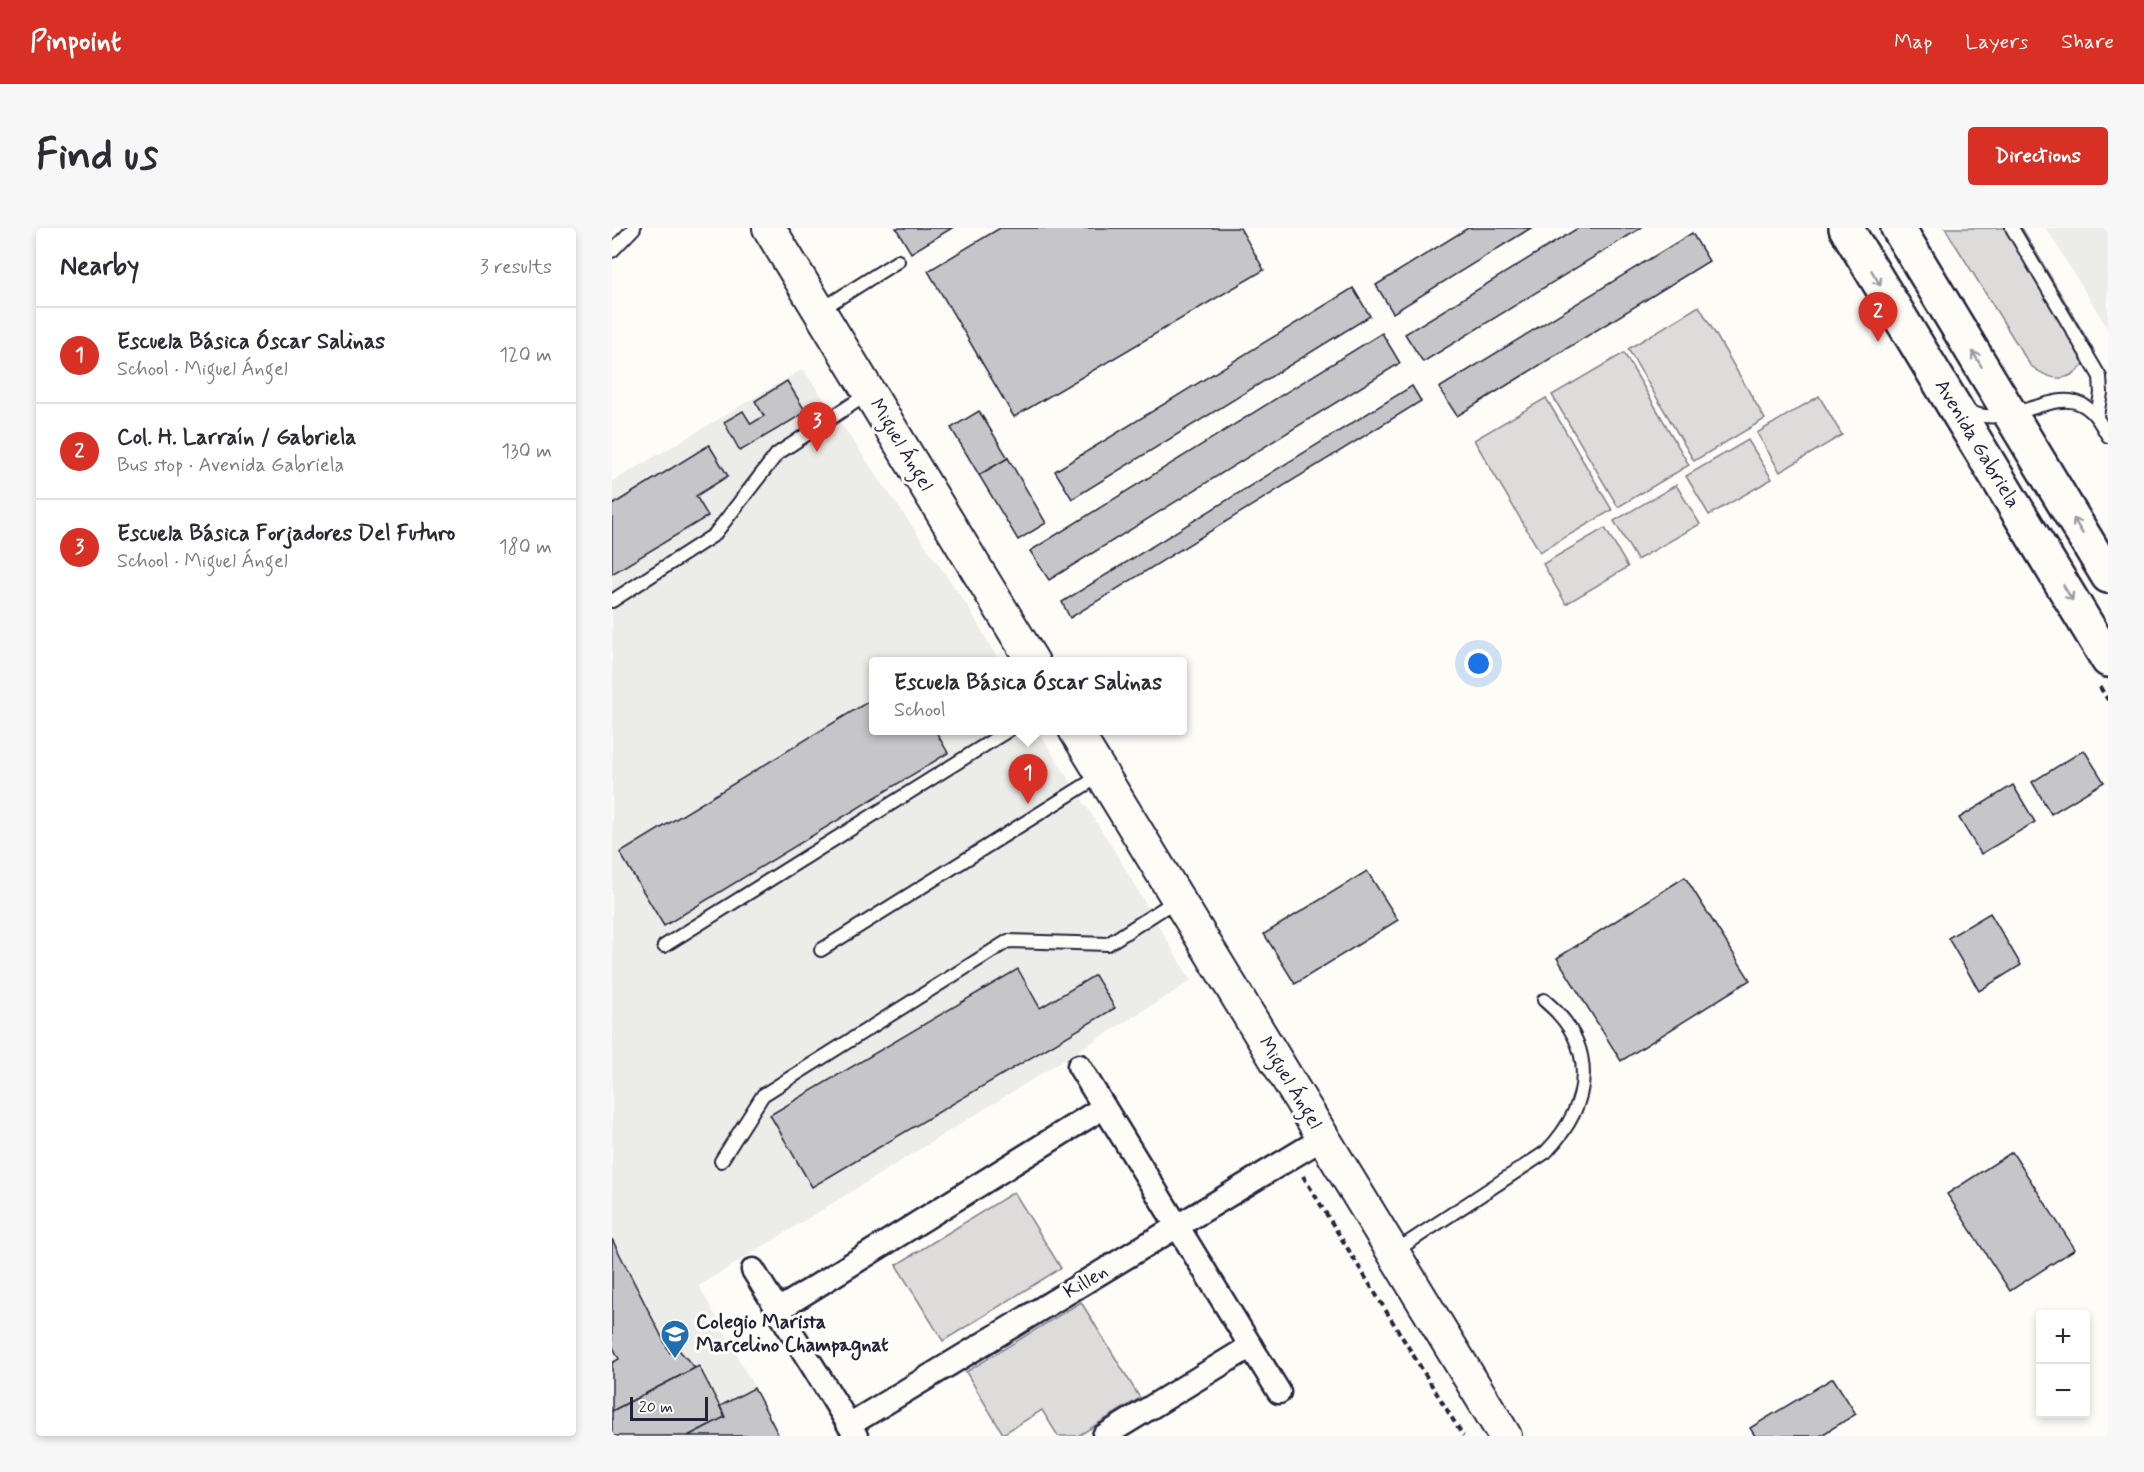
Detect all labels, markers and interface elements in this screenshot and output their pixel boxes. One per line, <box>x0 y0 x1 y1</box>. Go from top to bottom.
text: Pinpoint <box>30 24 121 61</box>
text: Map <box>1894 28 1932 56</box>
text: Layers <box>1965 28 2028 56</box>
text: Share <box>2061 28 2114 56</box>
button: Directions <box>1968 127 2108 185</box>
text: Find us <box>36 129 158 184</box>
text: Nearby <box>60 250 139 284</box>
text: 3 results <box>480 254 552 281</box>
one-way arrow <box>1871 269 1883 286</box>
pin: 2 <box>1858 292 1898 342</box>
text: Escuela Básica Óscar Salinas <box>117 328 385 356</box>
text: 1 <box>75 342 84 369</box>
text: 120 m <box>499 342 552 369</box>
one-way arrow <box>1971 351 1983 368</box>
text: School · Miguel Ángel <box>117 356 288 383</box>
street label: Avenida Gabriela <box>1928 375 2026 513</box>
street label: Miguel Ángel <box>861 394 939 497</box>
pin: 3 <box>798 402 836 452</box>
text: Col. H. Larraín / Gabriela <box>117 424 357 452</box>
text: 2 <box>75 438 84 465</box>
text: 130 m <box>501 438 552 465</box>
text: Bus stop · Avenida Gabriela <box>117 452 344 479</box>
one-way arrow <box>2071 518 2083 535</box>
text: Escuela Básica Forjadores Del Futuro <box>117 520 455 548</box>
text: 3 <box>75 534 84 561</box>
text: 180 m <box>499 534 552 561</box>
text: School · Miguel Ángel <box>117 548 288 575</box>
one-way arrow <box>2062 584 2074 601</box>
your location <box>1464 649 1493 678</box>
popup <box>869 657 1187 735</box>
text: Escuela Básica Óscar Salinas <box>894 669 1162 697</box>
text: School <box>894 697 946 724</box>
pin: 1 <box>1008 754 1048 804</box>
street label: Miguel Ángel <box>1250 1032 1328 1135</box>
street label: Killen <box>1059 1258 1113 1306</box>
place label: Colegio Marista Marcelino Champagnat <box>696 1309 889 1361</box>
map controls <box>2036 1310 2090 1418</box>
button: + <box>2036 1310 2090 1364</box>
school or university icon: Colegio Marista Marcelino Champagnat <box>659 1318 691 1360</box>
button: − <box>2036 1364 2090 1418</box>
scale bar <box>630 1394 708 1422</box>
text: 20 m <box>639 1397 673 1418</box>

